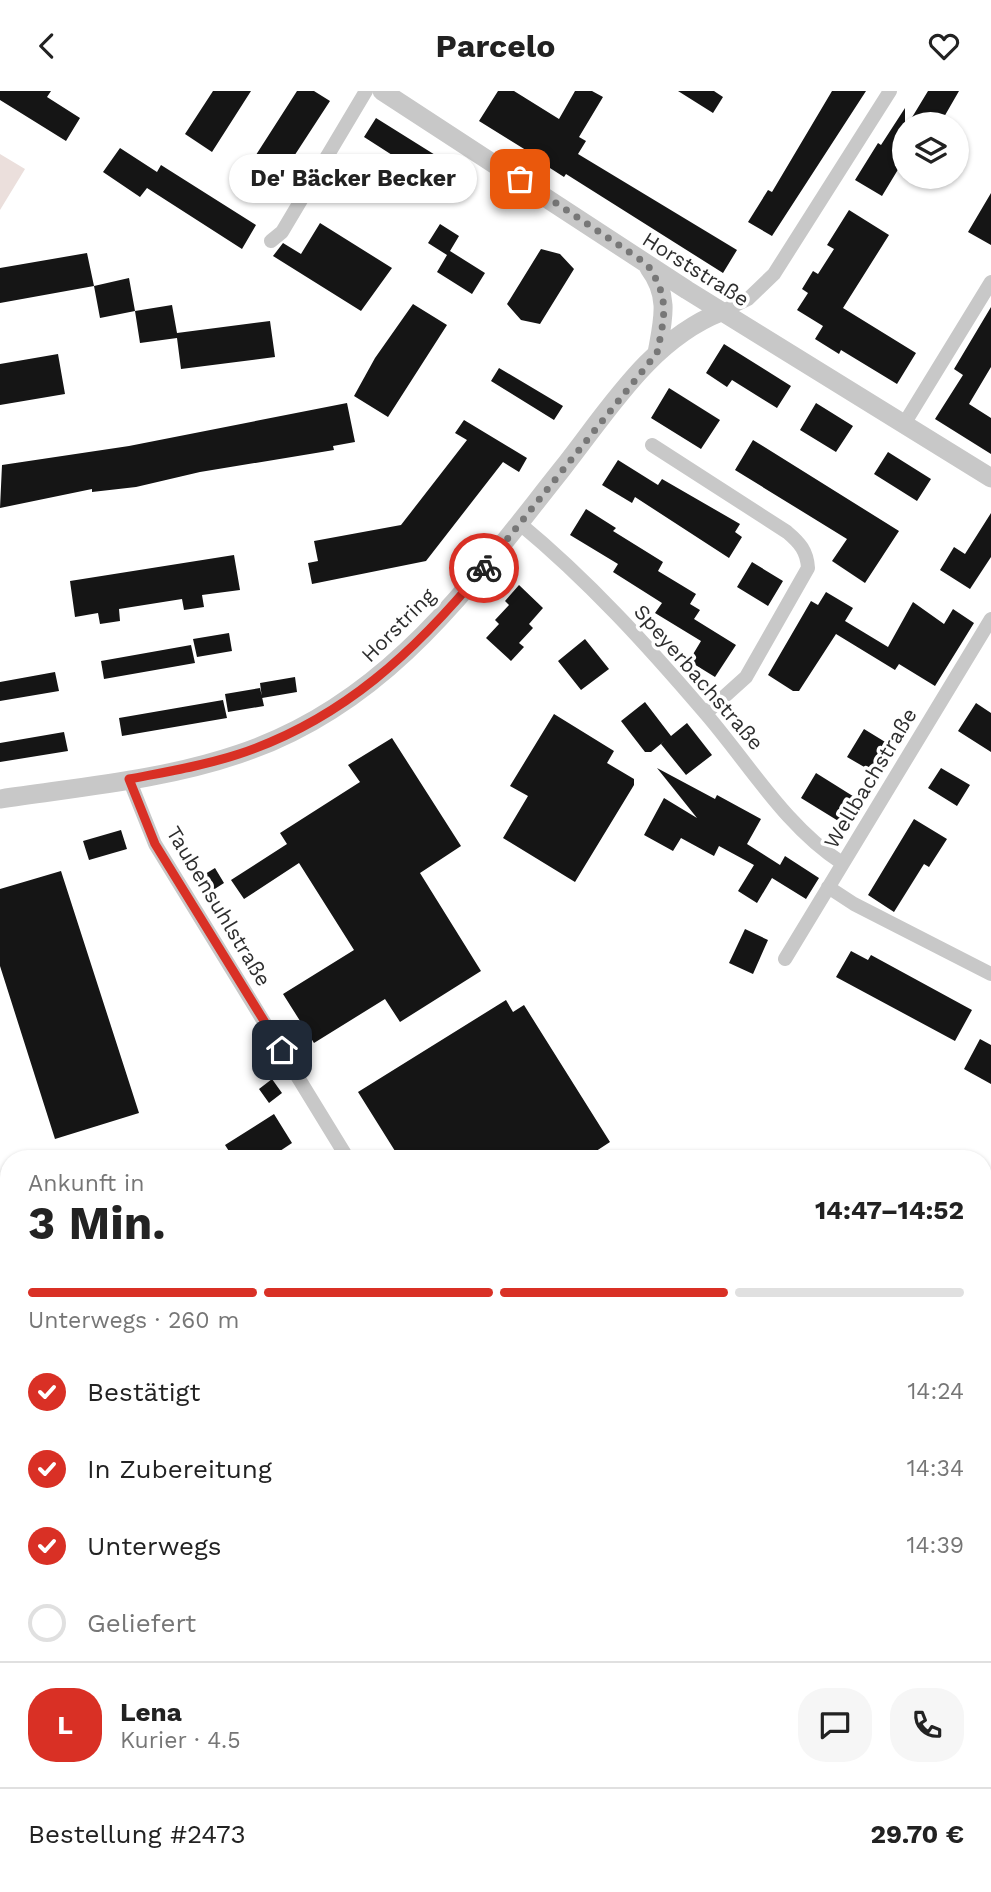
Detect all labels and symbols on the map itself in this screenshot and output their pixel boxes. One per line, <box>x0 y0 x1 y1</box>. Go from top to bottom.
pin <box>490 149 550 209</box>
callout: De' Bäcker Becker <box>230 155 478 203</box>
street label: Horststraße <box>638 226 754 312</box>
courier <box>449 533 519 603</box>
street label: Horstring <box>356 582 441 667</box>
street label: Speyerbachstraße <box>629 599 769 755</box>
street label: Wellbachstraße <box>818 703 922 853</box>
street label: Taubensuhlstraße <box>161 821 277 991</box>
pin <box>252 1020 312 1080</box>

